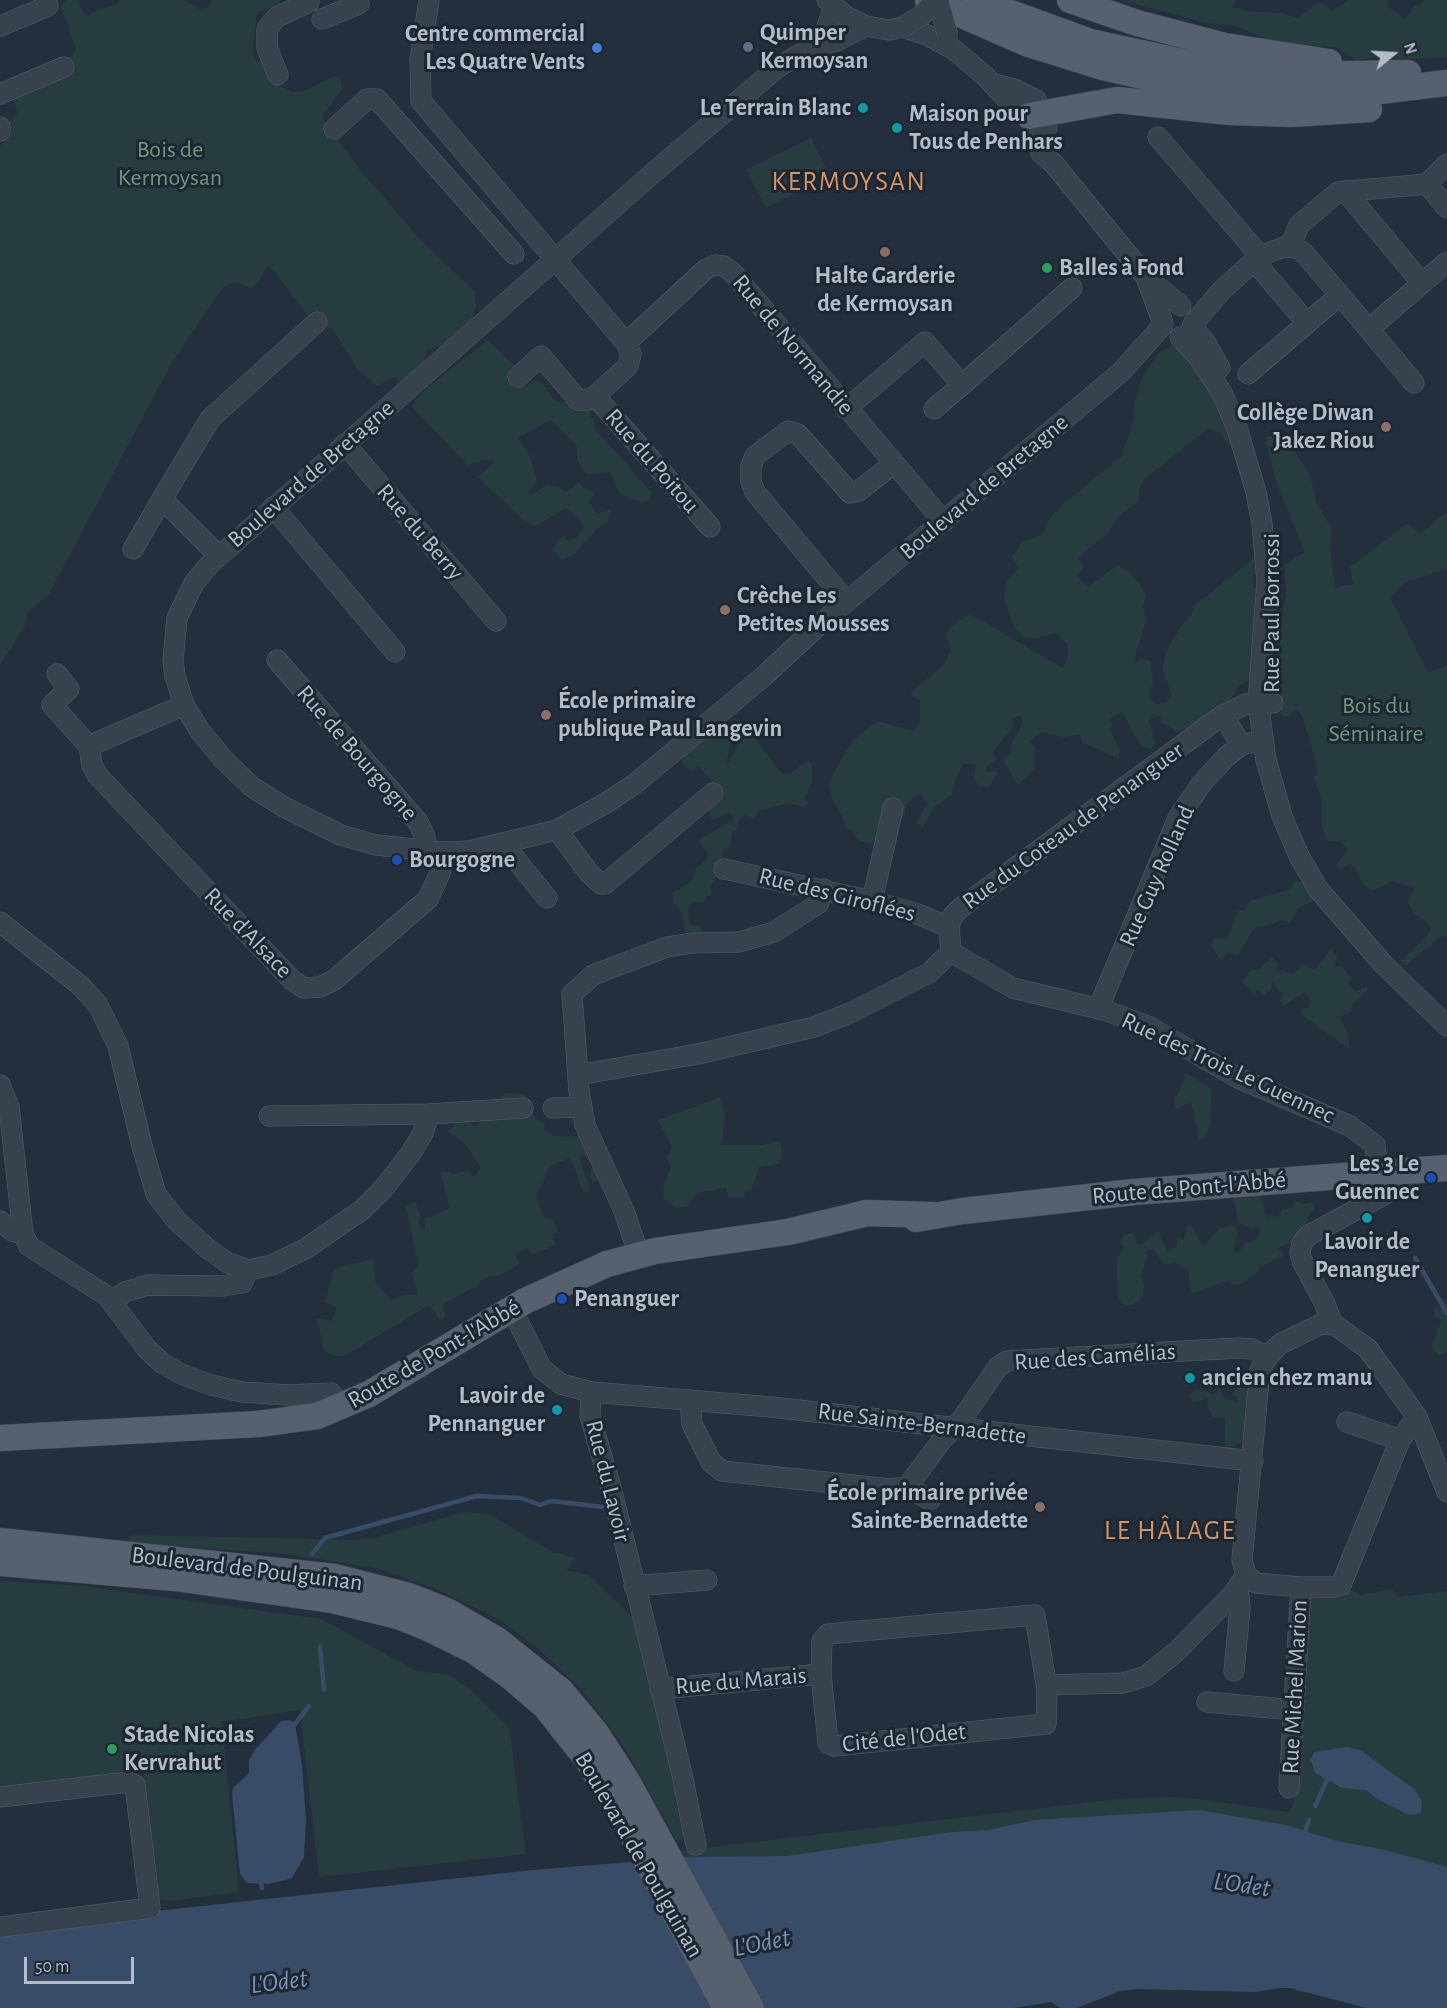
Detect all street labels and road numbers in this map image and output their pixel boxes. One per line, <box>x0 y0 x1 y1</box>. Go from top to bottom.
street label: Rue de Normandie <box>726 269 860 421</box>
street label: Boulevard de Bretagne <box>222 394 400 554</box>
street label: Rue du Poitou <box>599 403 705 519</box>
street label: Boulevard de Bretagne <box>894 408 1074 566</box>
street label: Rue du Berry <box>370 478 470 586</box>
street label: Rue Paul Borrossi <box>1258 533 1286 693</box>
street label: Rue de Bourgogne <box>290 679 424 827</box>
street label: Rue du Coteau de Penanguer <box>957 736 1189 916</box>
street label: Rue Guy Rolland <box>1113 801 1201 951</box>
street label: Rue des Giroflées <box>756 862 918 928</box>
street label: Rue d'Alsace <box>198 882 298 984</box>
street label: Rue des Trois Le Guennec <box>1117 1006 1339 1130</box>
street label: Route de Pont-l'Abbé <box>1091 1165 1287 1211</box>
street label: Route de Pont-l'Abbé <box>343 1293 525 1415</box>
street label: Rue des Camélias <box>1013 1337 1177 1377</box>
street label: Rue Sainte-Bernadette <box>816 1397 1028 1451</box>
street label: Rue du Lavoir <box>579 1417 637 1545</box>
street label: Boulevard de Poulguinan <box>130 1541 364 1597</box>
street label: Rue Michel Marion <box>1276 1599 1314 1775</box>
street label: Rue du Marais <box>674 1661 808 1701</box>
street label: Cité de l'Odet <box>841 1717 967 1759</box>
street label: Boulevard de Poulguinan <box>568 1747 710 1963</box>

